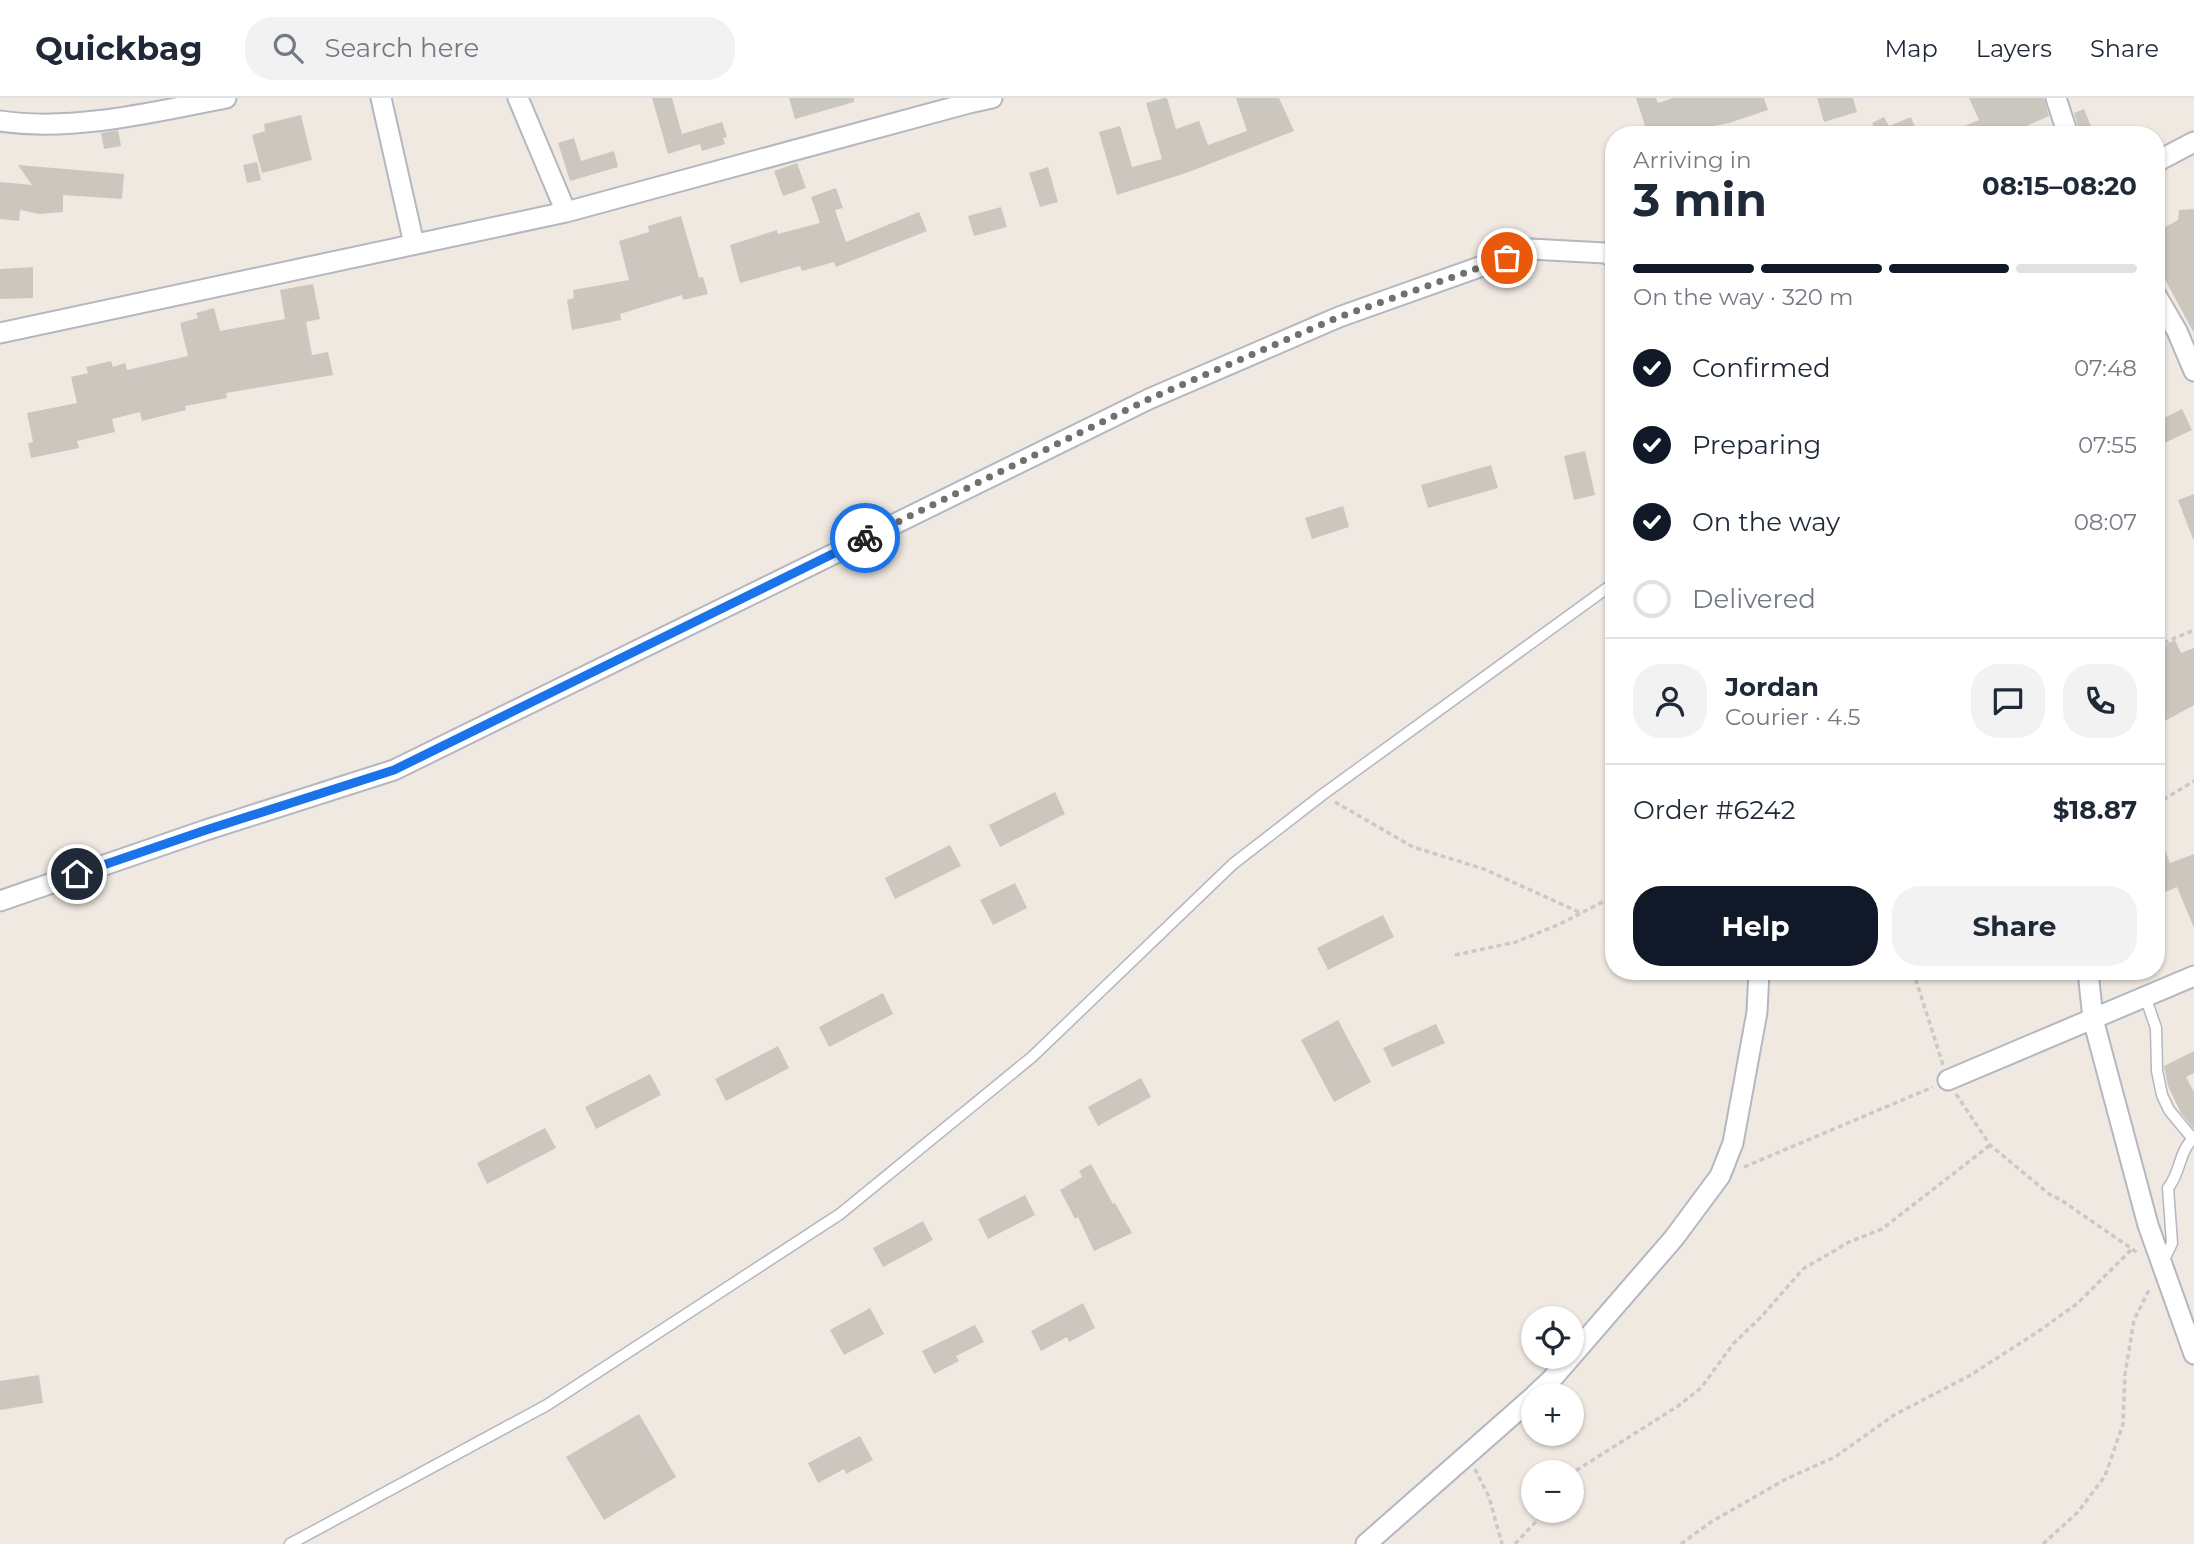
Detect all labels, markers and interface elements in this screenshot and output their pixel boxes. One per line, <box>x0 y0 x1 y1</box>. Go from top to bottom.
search box <box>245 17 735 80</box>
text: Quickbag <box>35 28 203 68</box>
icon: search <box>269 29 307 67</box>
text: Search here <box>325 32 479 64</box>
text: Map <box>1884 34 1938 63</box>
text: Layers <box>1976 34 2052 63</box>
text: Share <box>2090 34 2159 63</box>
text: Arriving in <box>1633 146 1752 174</box>
text: 08:15–08:20 <box>1982 170 2137 202</box>
text: 3 min <box>1633 171 1767 228</box>
pin <box>1477 228 1537 288</box>
icon: bag <box>1488 239 1526 277</box>
text: On the way · 320 m <box>1633 283 1853 311</box>
icon: check <box>1633 349 1671 387</box>
text: Confirmed <box>1692 352 1831 384</box>
text: 07:48 <box>2074 354 2137 382</box>
icon: check <box>1633 426 1671 464</box>
text: Preparing <box>1692 429 1821 461</box>
text: 07:55 <box>2078 431 2137 459</box>
courier <box>830 503 900 573</box>
icon: check <box>1633 503 1671 541</box>
text: On the way <box>1692 506 1840 538</box>
text: 08:07 <box>2074 508 2137 536</box>
icon: bike <box>846 519 884 557</box>
text: Delivered <box>1692 583 1816 615</box>
button: person <box>1633 664 1707 738</box>
button: chat <box>1971 664 2045 738</box>
button: phone <box>2063 664 2137 738</box>
text: Jordan <box>1725 671 1819 703</box>
text: Courier · 4.5 <box>1725 703 1860 731</box>
text: Order #6242 <box>1633 794 1796 826</box>
text: $18.87 <box>2053 794 2137 826</box>
pin <box>47 844 107 904</box>
icon: home <box>58 855 96 893</box>
button: Help <box>1633 886 1878 966</box>
button: Share <box>1892 886 2137 966</box>
map controls <box>1521 1306 1584 1523</box>
button: locate <box>1521 1306 1584 1369</box>
button: + <box>1521 1383 1584 1446</box>
button: − <box>1521 1460 1584 1523</box>

